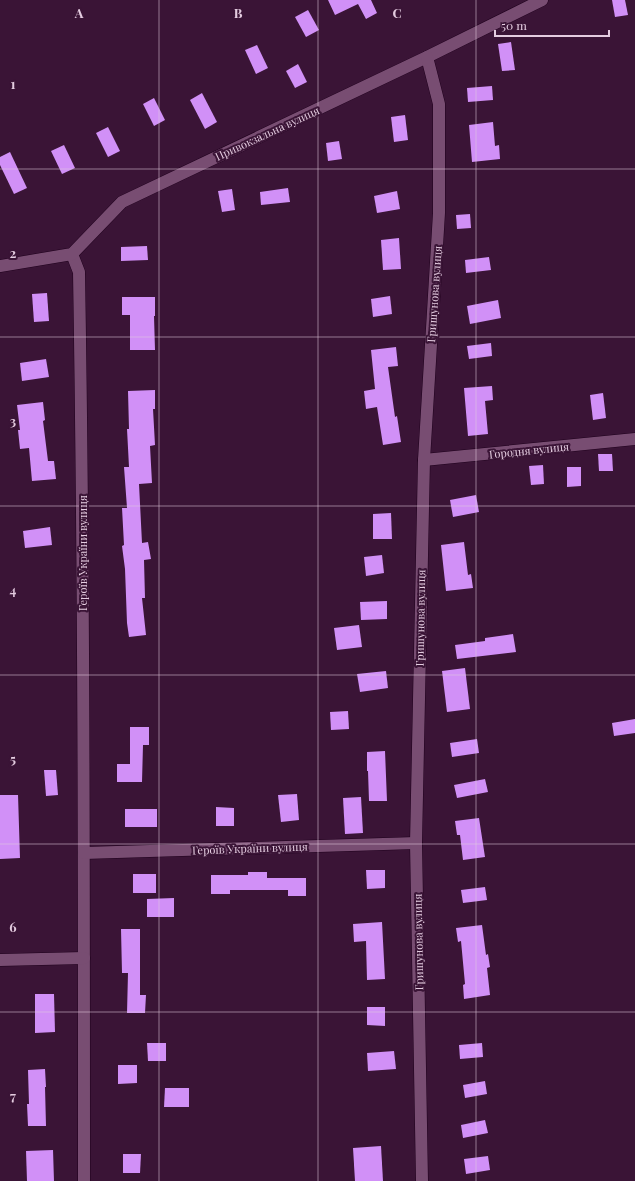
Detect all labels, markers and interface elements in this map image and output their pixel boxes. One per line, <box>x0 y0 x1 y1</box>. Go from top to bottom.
text: A <box>74 4 84 21</box>
text: B <box>234 4 243 21</box>
text: C <box>392 4 402 21</box>
scale bar <box>495 12 609 38</box>
text: 50 m <box>501 17 527 33</box>
text: 1 <box>11 75 16 92</box>
street label: Привокзальна вулиця <box>212 102 322 164</box>
text: 2 <box>10 244 17 261</box>
street label: Гришунова вулиця <box>423 245 445 343</box>
text: 3 <box>10 412 16 429</box>
street label: Городня вулиця <box>488 438 570 462</box>
street label: Героїв України вулиця <box>75 495 90 611</box>
street label: Гришунова вулиця <box>412 569 428 667</box>
text: 4 <box>10 581 17 598</box>
text: 5 <box>10 750 16 767</box>
street label: Героїв України вулиця <box>192 838 308 858</box>
street label: Гришунова вулиця <box>410 893 426 991</box>
text: 6 <box>9 918 17 935</box>
text: 7 <box>10 1087 16 1104</box>

